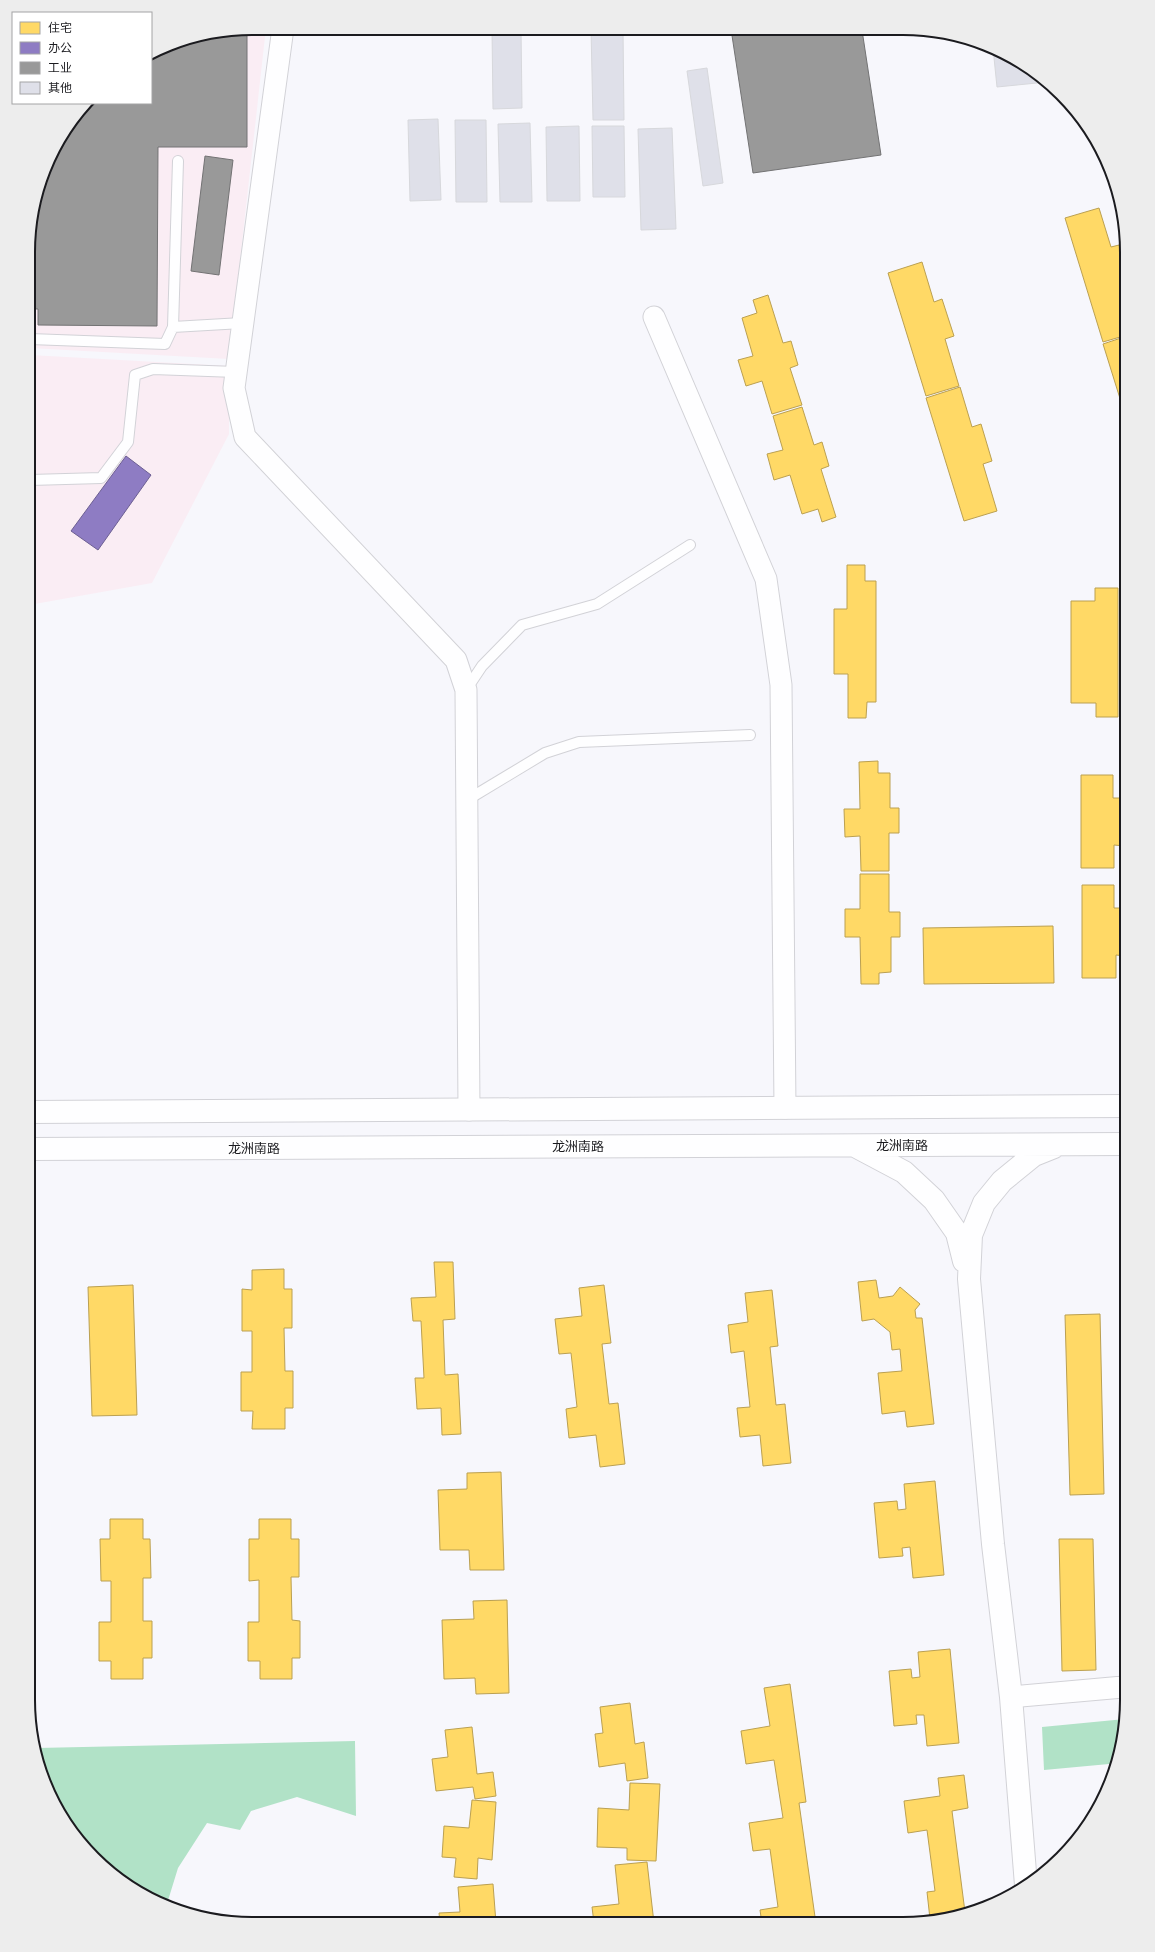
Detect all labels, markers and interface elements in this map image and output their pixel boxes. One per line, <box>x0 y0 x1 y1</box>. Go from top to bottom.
legend <box>12 12 152 104</box>
text: 住宅 <box>48 21 72 35</box>
text: 办公 <box>48 41 72 55</box>
text: 工业 <box>48 61 72 75</box>
text: 其他 <box>48 81 72 95</box>
street label: 龙洲南路 <box>876 1138 928 1153</box>
street label: 龙洲南路 <box>552 1139 604 1154</box>
street label: 龙洲南路 <box>228 1141 280 1156</box>

